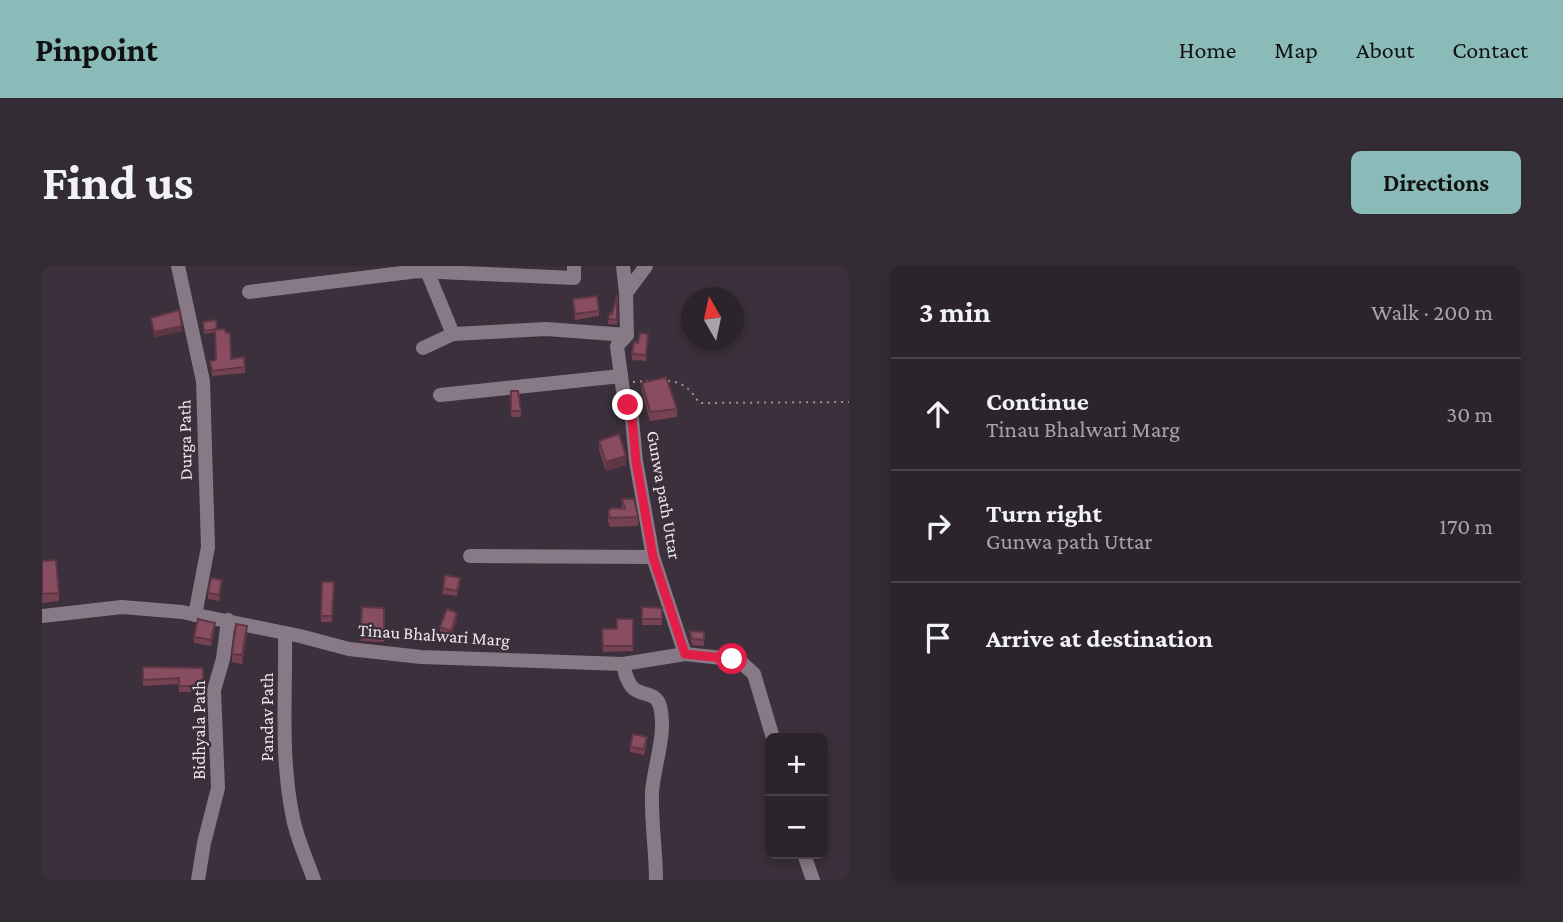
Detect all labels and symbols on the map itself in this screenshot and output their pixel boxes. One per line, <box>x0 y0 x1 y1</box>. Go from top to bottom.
north arrow <box>681 287 744 350</box>
route end <box>612 389 643 420</box>
street label: Durga Path <box>174 399 196 481</box>
street label: Gunwa path Uttar <box>643 429 685 561</box>
street label: Tinau Bhalwari Marg <box>357 620 511 650</box>
route start <box>716 643 747 674</box>
street label: Pandav Path <box>257 672 277 761</box>
street label: Bidhyala Path <box>189 680 209 780</box>

